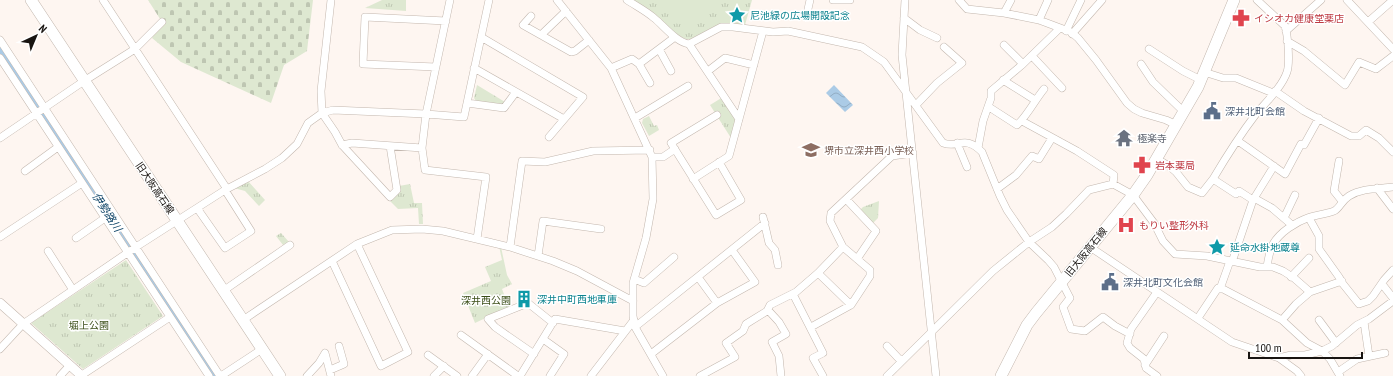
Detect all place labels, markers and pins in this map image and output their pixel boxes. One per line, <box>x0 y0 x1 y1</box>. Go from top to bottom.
place icon: 尼池緑の広場開設記念 <box>727 5 747 25</box>
pharmacy icon: イシオカ健康堂薬店 <box>1231 8 1251 28</box>
place label: 尼池緑の広場開設記念 <box>750 9 850 22</box>
place label: イシオカ健康堂薬店 <box>1254 12 1344 25</box>
public building icon: 深井北町会館 <box>1202 101 1222 121</box>
place label: 深井北町会館 <box>1225 105 1285 118</box>
temple icon: 極楽寺 <box>1114 128 1134 148</box>
place label: 極楽寺 <box>1137 132 1167 145</box>
school or university icon: 堺市立深井西小学校 <box>801 140 821 160</box>
place label: 堺市立深井西小学校 <box>824 144 914 157</box>
pharmacy icon: 岩本薬局 <box>1132 155 1152 175</box>
place label: 岩本薬局 <box>1155 159 1195 172</box>
hospital icon: もりい整形外科 <box>1116 215 1136 235</box>
place label: もりい整形外科 <box>1139 219 1209 232</box>
place icon: 延命水掛地蔵尊 <box>1207 237 1227 257</box>
place label: 延命水掛地蔵尊 <box>1230 241 1300 254</box>
public building icon: 深井北町文化会館 <box>1100 272 1120 292</box>
place label: 深井北町文化会館 <box>1123 276 1203 289</box>
building icon: 深井中町西地車庫 <box>514 289 534 309</box>
place label: 深井中町西地車庫 <box>537 293 617 306</box>

